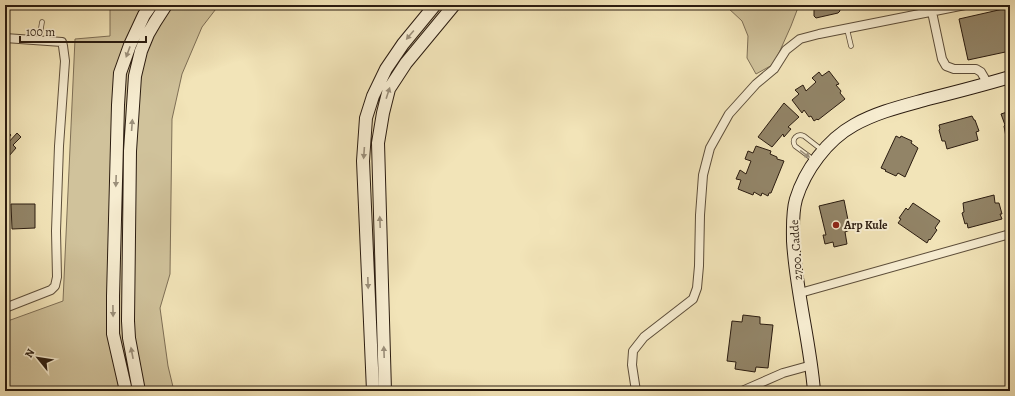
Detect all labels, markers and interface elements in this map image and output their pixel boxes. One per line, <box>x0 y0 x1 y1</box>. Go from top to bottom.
scale bar <box>20 18 146 44</box>
text: 100 m <box>26 24 55 40</box>
one-way arrow <box>406 30 415 40</box>
one-way arrow <box>125 47 131 59</box>
one-way arrow <box>385 87 391 99</box>
one-way arrow <box>128 119 135 131</box>
one-way arrow <box>361 147 367 160</box>
one-way arrow <box>800 150 810 158</box>
one-way arrow <box>113 175 119 188</box>
one-way arrow <box>377 216 384 228</box>
place label: Arp Kule <box>843 217 888 233</box>
street label: 2700. Cadde <box>786 219 806 281</box>
marker: Arp Kule <box>831 220 841 230</box>
one-way arrow <box>365 277 372 289</box>
one-way arrow <box>110 305 116 318</box>
north arrow <box>18 338 58 378</box>
one-way arrow <box>381 345 387 358</box>
text: N <box>21 346 38 360</box>
one-way arrow <box>129 347 135 359</box>

